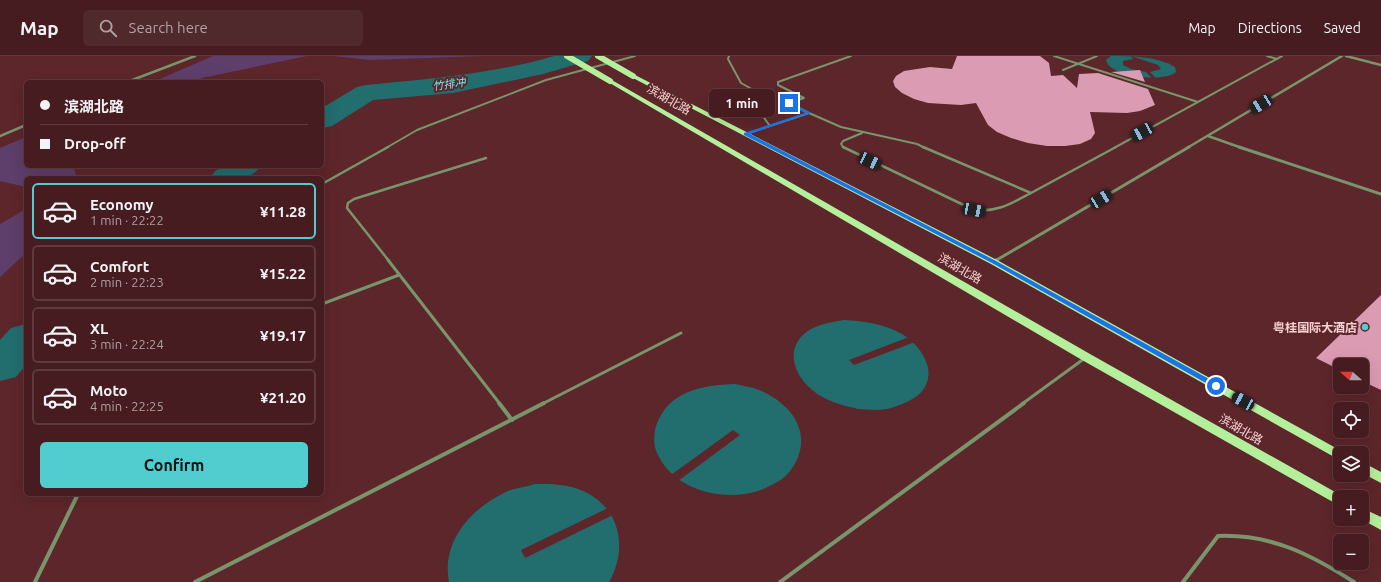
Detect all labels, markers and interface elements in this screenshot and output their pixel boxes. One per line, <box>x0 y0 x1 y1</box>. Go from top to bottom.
search box <box>83 10 363 46</box>
text: Map <box>20 17 59 39</box>
icon: search <box>97 17 119 39</box>
text: Search here <box>129 19 208 36</box>
text: Map <box>1188 20 1216 36</box>
text: Directions <box>1238 20 1302 36</box>
text: Saved <box>1324 20 1361 36</box>
water label: 竹排冲 <box>432 75 468 92</box>
street label: 滨湖北路 <box>645 81 693 117</box>
callout: 1 min <box>709 89 775 117</box>
car <box>1248 93 1274 115</box>
route end <box>780 94 798 112</box>
text: 1 min <box>726 96 758 110</box>
text: 滨湖北路 <box>64 98 124 115</box>
car <box>1129 121 1155 143</box>
text: Drop-off <box>64 135 126 152</box>
car <box>857 150 883 172</box>
car <box>1088 188 1114 210</box>
icon: car <box>42 193 78 229</box>
text: Economy <box>90 196 154 213</box>
car <box>961 202 987 218</box>
text: ¥11.28 <box>260 203 306 220</box>
text: 1 min · 22:22 <box>90 213 164 227</box>
street label: 滨湖北路 <box>936 250 984 286</box>
icon: car <box>42 255 78 291</box>
text: Comfort <box>90 258 149 275</box>
text: ¥15.22 <box>260 265 306 282</box>
text: 2 min · 22:23 <box>90 275 164 289</box>
icon: car <box>42 317 78 353</box>
text: XL <box>90 320 108 337</box>
place label: 粤桂国际大酒店 <box>1273 321 1357 334</box>
marker: 粤桂国际大酒店 <box>1360 322 1370 332</box>
text: ¥19.17 <box>260 327 306 344</box>
text: 3 min · 22:24 <box>90 337 164 351</box>
north arrow <box>1333 358 1369 394</box>
map controls <box>1333 358 1369 570</box>
route start <box>1207 377 1225 395</box>
icon: car <box>42 379 78 415</box>
text: Moto <box>90 382 128 399</box>
text: ¥21.20 <box>260 389 306 406</box>
car <box>1230 390 1256 412</box>
text: 4 min · 22:25 <box>90 399 164 413</box>
button: locate <box>1333 402 1369 438</box>
street label: 滨湖北路 <box>1217 411 1265 447</box>
button: Confirm <box>40 442 308 488</box>
button: layers <box>1333 446 1369 482</box>
button: + <box>1333 490 1369 526</box>
button: − <box>1333 534 1369 570</box>

